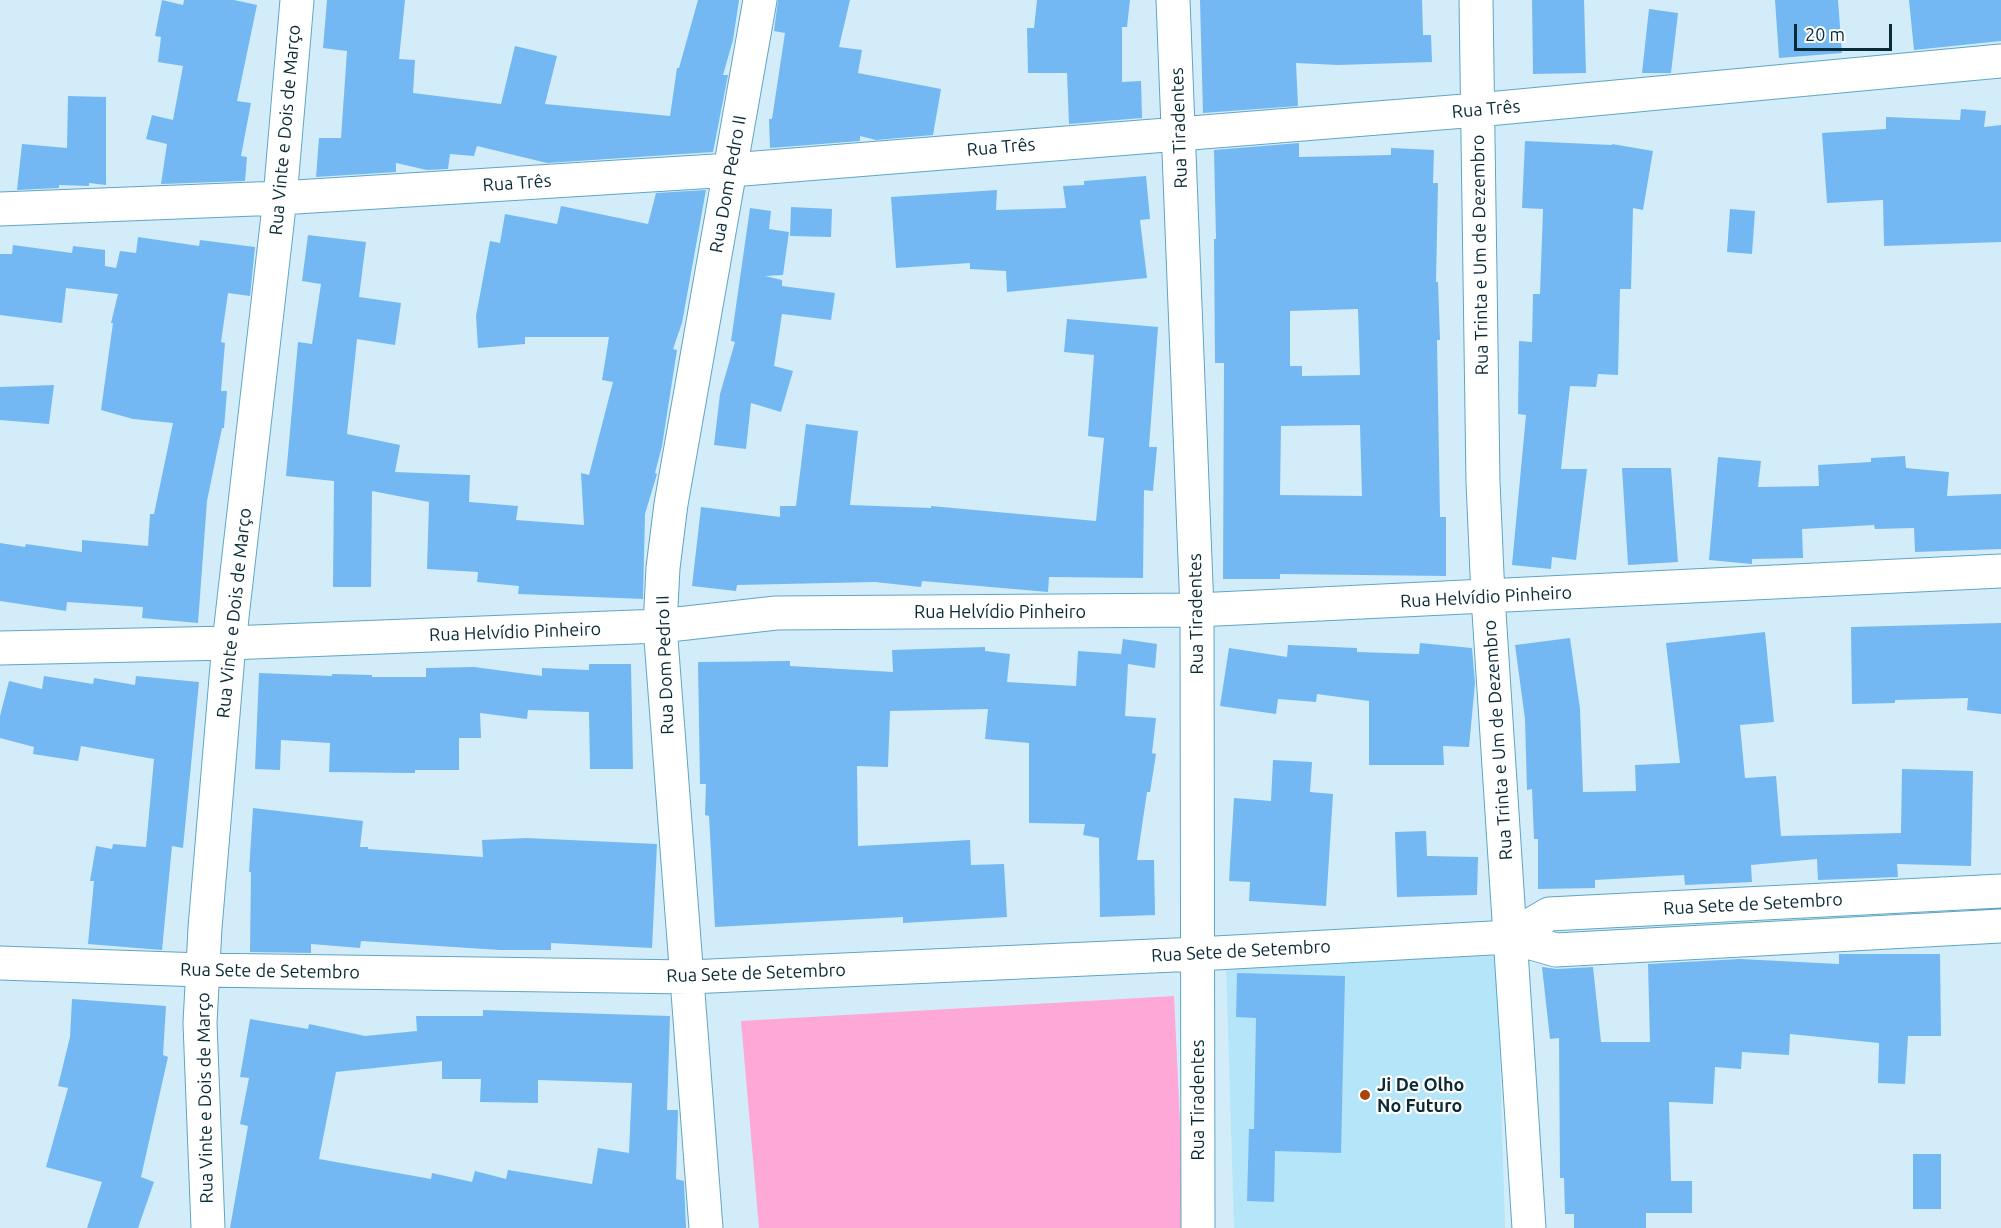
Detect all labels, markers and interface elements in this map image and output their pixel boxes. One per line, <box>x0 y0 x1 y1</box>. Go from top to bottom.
scale bar <box>1797 12 1894 50</box>
street label: Rua Vinte e Dois de Março <box>265 24 305 236</box>
text: 20 m <box>1805 24 1845 44</box>
street label: Rua Tiradentes <box>1166 67 1192 189</box>
street label: Rua Três <box>1451 95 1521 123</box>
street label: Rua Dom Pedro II <box>705 114 751 254</box>
street label: Rua Três <box>966 133 1036 161</box>
street label: Rua Trinta e Um de Dezembro <box>1467 134 1493 376</box>
street label: Rua Três <box>482 170 552 196</box>
street label: Rua Vinte e Dois de Março <box>212 507 256 719</box>
street label: Rua Tiradentes <box>1184 553 1208 675</box>
street label: Rua Helvídio Pinheiro <box>1400 582 1572 612</box>
street label: Rua Dom Pedro II <box>652 595 678 735</box>
street label: Rua Helvídio Pinheiro <box>914 601 1086 623</box>
street label: Rua Helvídio Pinheiro <box>429 618 601 646</box>
street label: Rua Trinta e Um de Dezembro <box>1479 619 1517 861</box>
street label: Rua Sete de Setembro <box>1663 889 1843 919</box>
street label: Rua Sete de Setembro <box>1151 936 1331 966</box>
street label: Rua Sete de Setembro <box>180 959 360 983</box>
street label: Rua Sete de Setembro <box>666 959 846 987</box>
street label: Rua Vinte e Dois de Março <box>192 992 218 1204</box>
street label: Rua Tiradentes <box>1187 1039 1209 1161</box>
place label: Ji De Olho No Futuro <box>1377 1074 1464 1116</box>
marker: Ji De Olho No Futuro <box>1358 1088 1372 1102</box>

